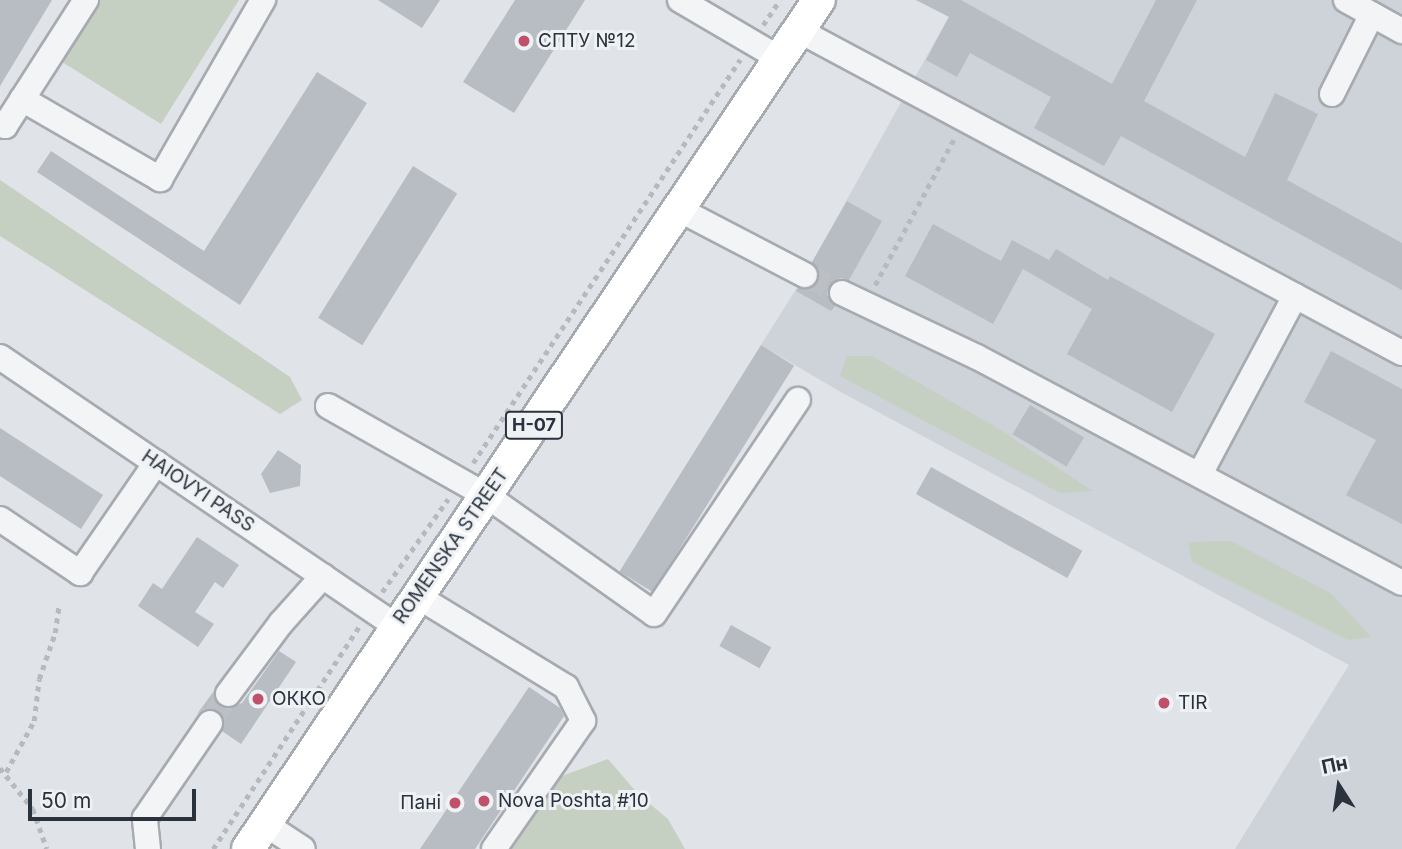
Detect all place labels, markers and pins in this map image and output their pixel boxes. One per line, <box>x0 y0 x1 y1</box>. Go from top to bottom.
place label: СПТУ №12 <box>538 30 636 52</box>
marker: СПТУ №12 <box>516 33 532 49</box>
place label: ОККО <box>272 688 326 710</box>
marker: ОККО <box>250 691 266 707</box>
place label: TIR <box>1178 692 1208 714</box>
marker: TIR <box>1156 695 1172 711</box>
place label: Nova Poshta #10 <box>498 790 649 812</box>
place label: Пані <box>400 792 441 814</box>
marker: Nova Poshta #10 <box>476 793 492 809</box>
marker: Пані <box>447 795 463 811</box>

